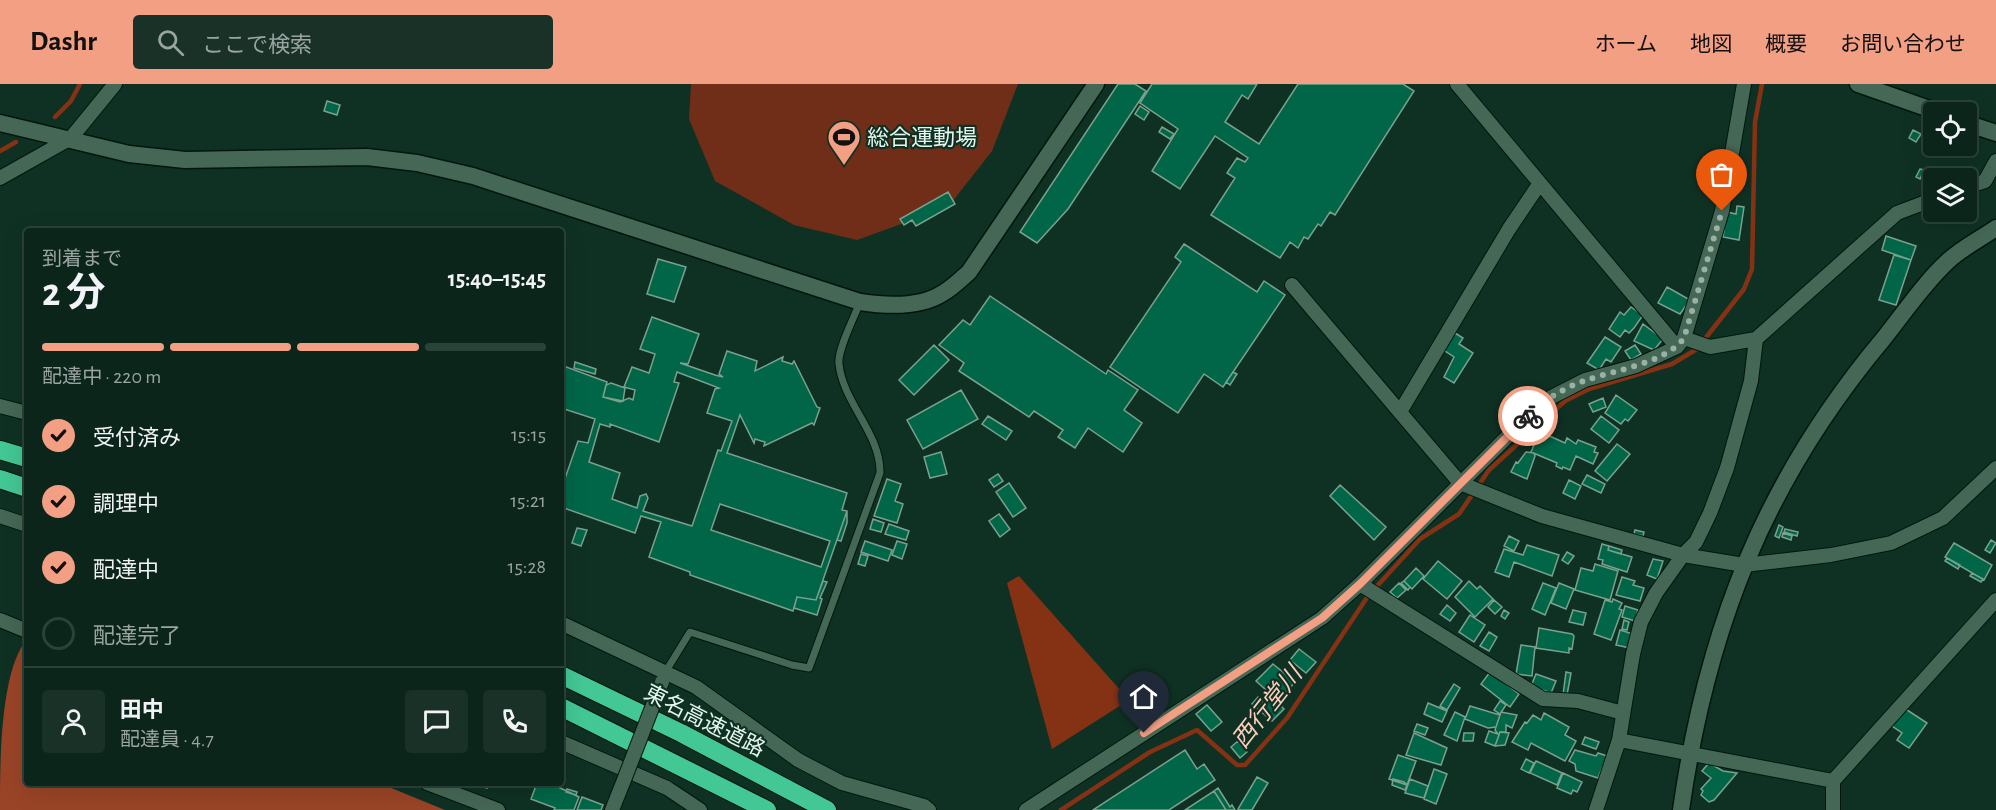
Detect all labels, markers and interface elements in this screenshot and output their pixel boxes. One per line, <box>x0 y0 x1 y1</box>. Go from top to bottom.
search box <box>133 15 553 69</box>
icon: search <box>154 26 187 59</box>
text: Dashr <box>30 28 97 56</box>
text: ここで検索 <box>202 34 312 56</box>
text: ホーム <box>1595 34 1657 55</box>
text: 地図 <box>1690 34 1732 55</box>
text: 概要 <box>1765 34 1807 55</box>
text: お問い合わせ <box>1840 34 1966 55</box>
map controls <box>1923 102 1977 222</box>
button: locate <box>1923 102 1977 156</box>
sports icon: 総合運動場 <box>826 119 862 166</box>
place label: 総合運動場 <box>867 126 977 149</box>
pin <box>1696 149 1747 211</box>
icon: bag <box>1705 158 1738 191</box>
button: layers <box>1923 168 1977 222</box>
text: 到着まで <box>42 249 122 269</box>
text: 15:40–15:45 <box>448 268 546 290</box>
text: 2 分 <box>42 274 105 313</box>
text: 配達中 · 220 m <box>42 367 161 387</box>
courier <box>1498 386 1558 446</box>
icon: bike <box>1512 400 1545 433</box>
icon: check <box>42 419 75 452</box>
text: 15:15 <box>511 425 546 445</box>
text: 受付済み <box>93 427 181 449</box>
icon: check <box>42 485 75 518</box>
text: 15:21 <box>510 491 546 511</box>
text: 調理中 <box>93 493 159 515</box>
icon: check <box>42 551 75 584</box>
text: 15:28 <box>508 557 546 577</box>
text: 配達中 <box>93 559 159 581</box>
text: 配達完了 <box>93 625 181 647</box>
water label: 西行堂川 <box>1227 659 1309 753</box>
pin <box>1118 671 1169 733</box>
street label: 東名高速道路 <box>641 680 769 761</box>
icon: home <box>1127 680 1160 713</box>
button: person <box>42 690 105 753</box>
button: chat <box>405 690 468 753</box>
button: phone <box>483 690 546 753</box>
text: 田中 <box>120 699 164 721</box>
text: 配達員 · 4.7 <box>120 730 214 750</box>

